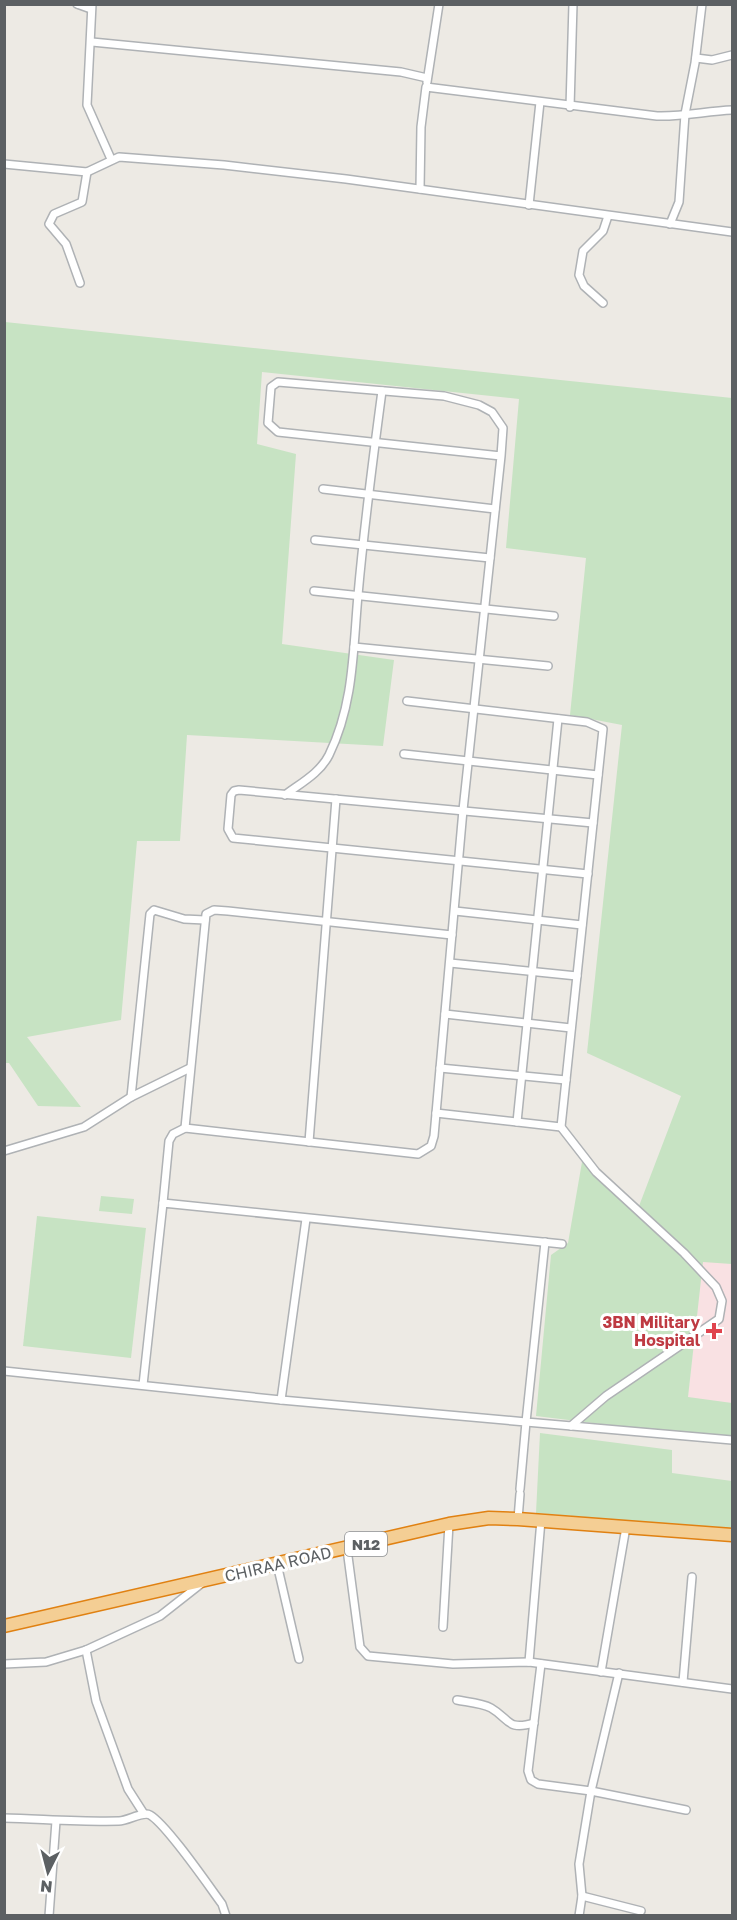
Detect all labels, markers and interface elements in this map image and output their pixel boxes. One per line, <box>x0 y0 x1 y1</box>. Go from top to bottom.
place label: 3BN Military Hospital <box>603 1312 701 1350</box>
marker: 3BN Military Hospital <box>705 1322 723 1340</box>
road number: N12 <box>345 1532 387 1556</box>
street label: CHIRAA ROAD <box>223 1542 333 1586</box>
north arrow <box>18 1842 78 1902</box>
text: N <box>39 1876 54 1897</box>

